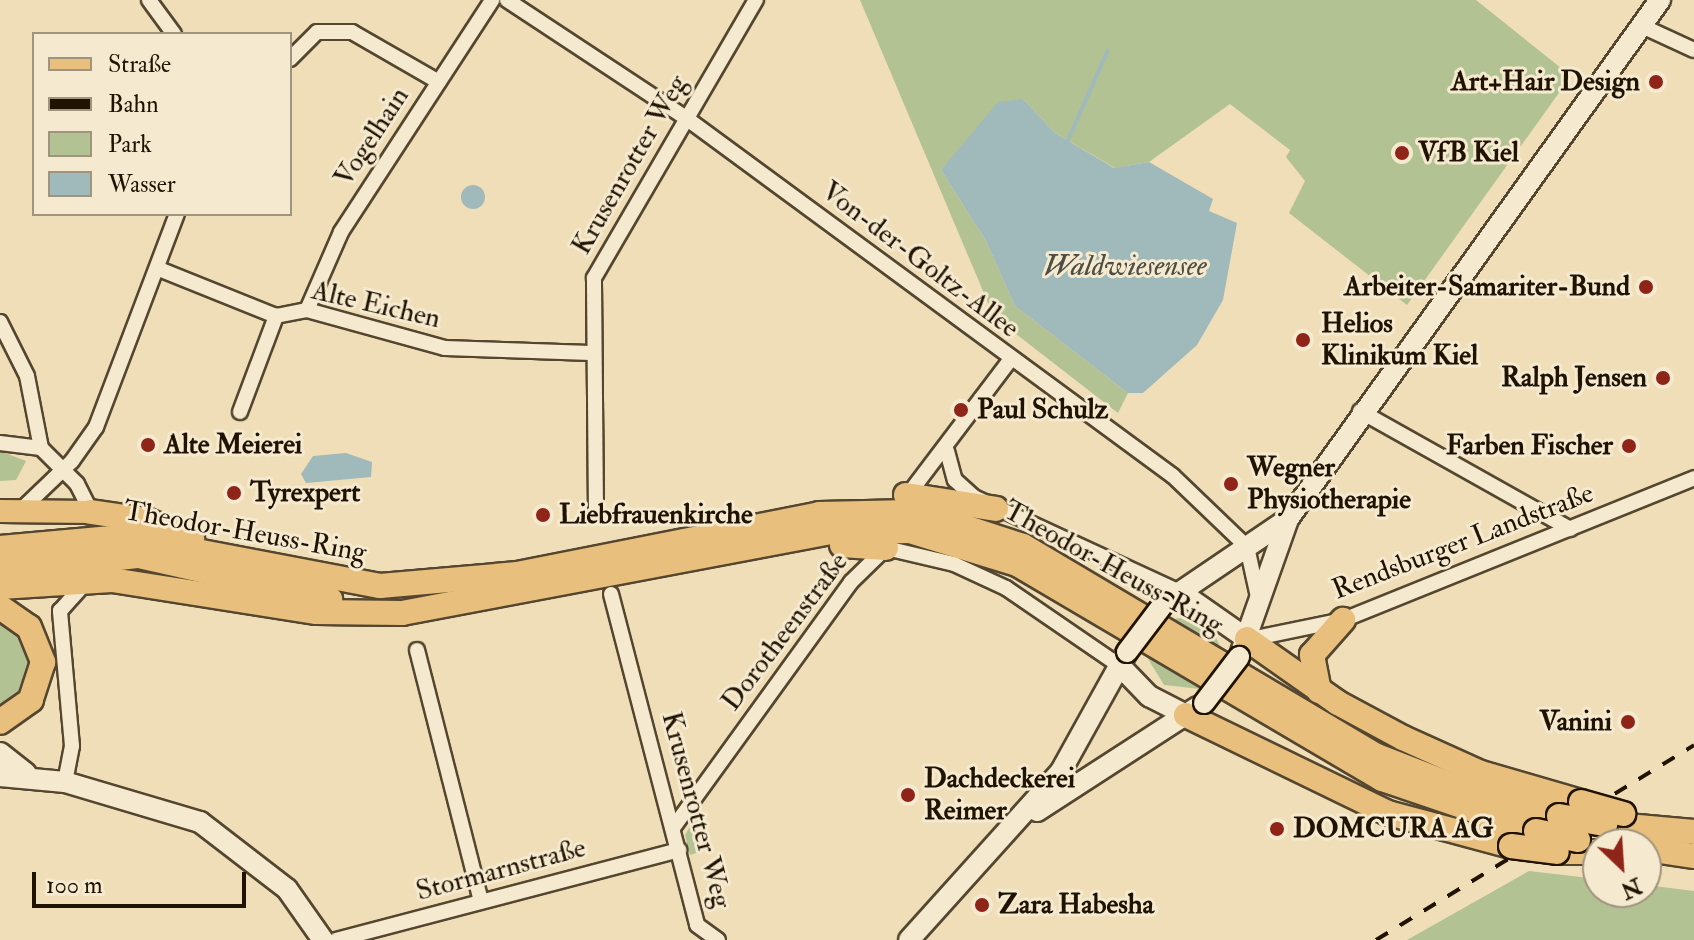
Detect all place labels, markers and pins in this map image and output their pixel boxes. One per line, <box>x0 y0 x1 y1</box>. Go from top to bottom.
place label: Art+Hair Design <box>1451 65 1640 99</box>
marker: Art+Hair Design <box>1647 73 1665 91</box>
place label: VfB Kiel <box>1418 136 1519 170</box>
marker: VfB Kiel <box>1393 144 1411 162</box>
place label: Arbeiter-Samariter-Bund <box>1344 270 1630 304</box>
marker: Arbeiter-Samariter-Bund <box>1637 278 1655 296</box>
place label: Helios Klinikum Kiel <box>1321 307 1478 373</box>
marker: Helios Klinikum Kiel <box>1292 329 1314 351</box>
place label: Ralph Jensen <box>1501 361 1647 395</box>
marker: Ralph Jensen <box>1654 369 1672 387</box>
place label: Paul Schulz <box>977 393 1108 427</box>
marker: Paul Schulz <box>952 401 970 419</box>
place label: Alte Meierei <box>164 428 302 462</box>
place label: Farben Fischer <box>1446 429 1613 463</box>
marker: Alte Meierei <box>139 436 157 454</box>
marker: Farben Fischer <box>1620 437 1638 455</box>
place label: Wegner Physiotherapie <box>1247 451 1411 517</box>
marker: Wegner Physiotherapie <box>1222 475 1240 493</box>
place label: Tyrexpert <box>250 476 360 510</box>
marker: Tyrexpert <box>225 484 243 502</box>
place label: Liebfrauenkirche <box>559 498 753 532</box>
marker: Liebfrauenkirche <box>534 506 552 524</box>
place label: Vanini <box>1539 705 1612 739</box>
marker: Vanini <box>1619 713 1637 731</box>
place label: Dachdeckerei Reimer <box>924 762 1075 828</box>
marker: Dachdeckerei Reimer <box>899 786 917 804</box>
place label: DOMCURA AG <box>1293 812 1494 846</box>
marker: DOMCURA AG <box>1268 820 1286 838</box>
place label: Zara Habesha <box>998 888 1154 922</box>
marker: Zara Habesha <box>973 896 991 914</box>

